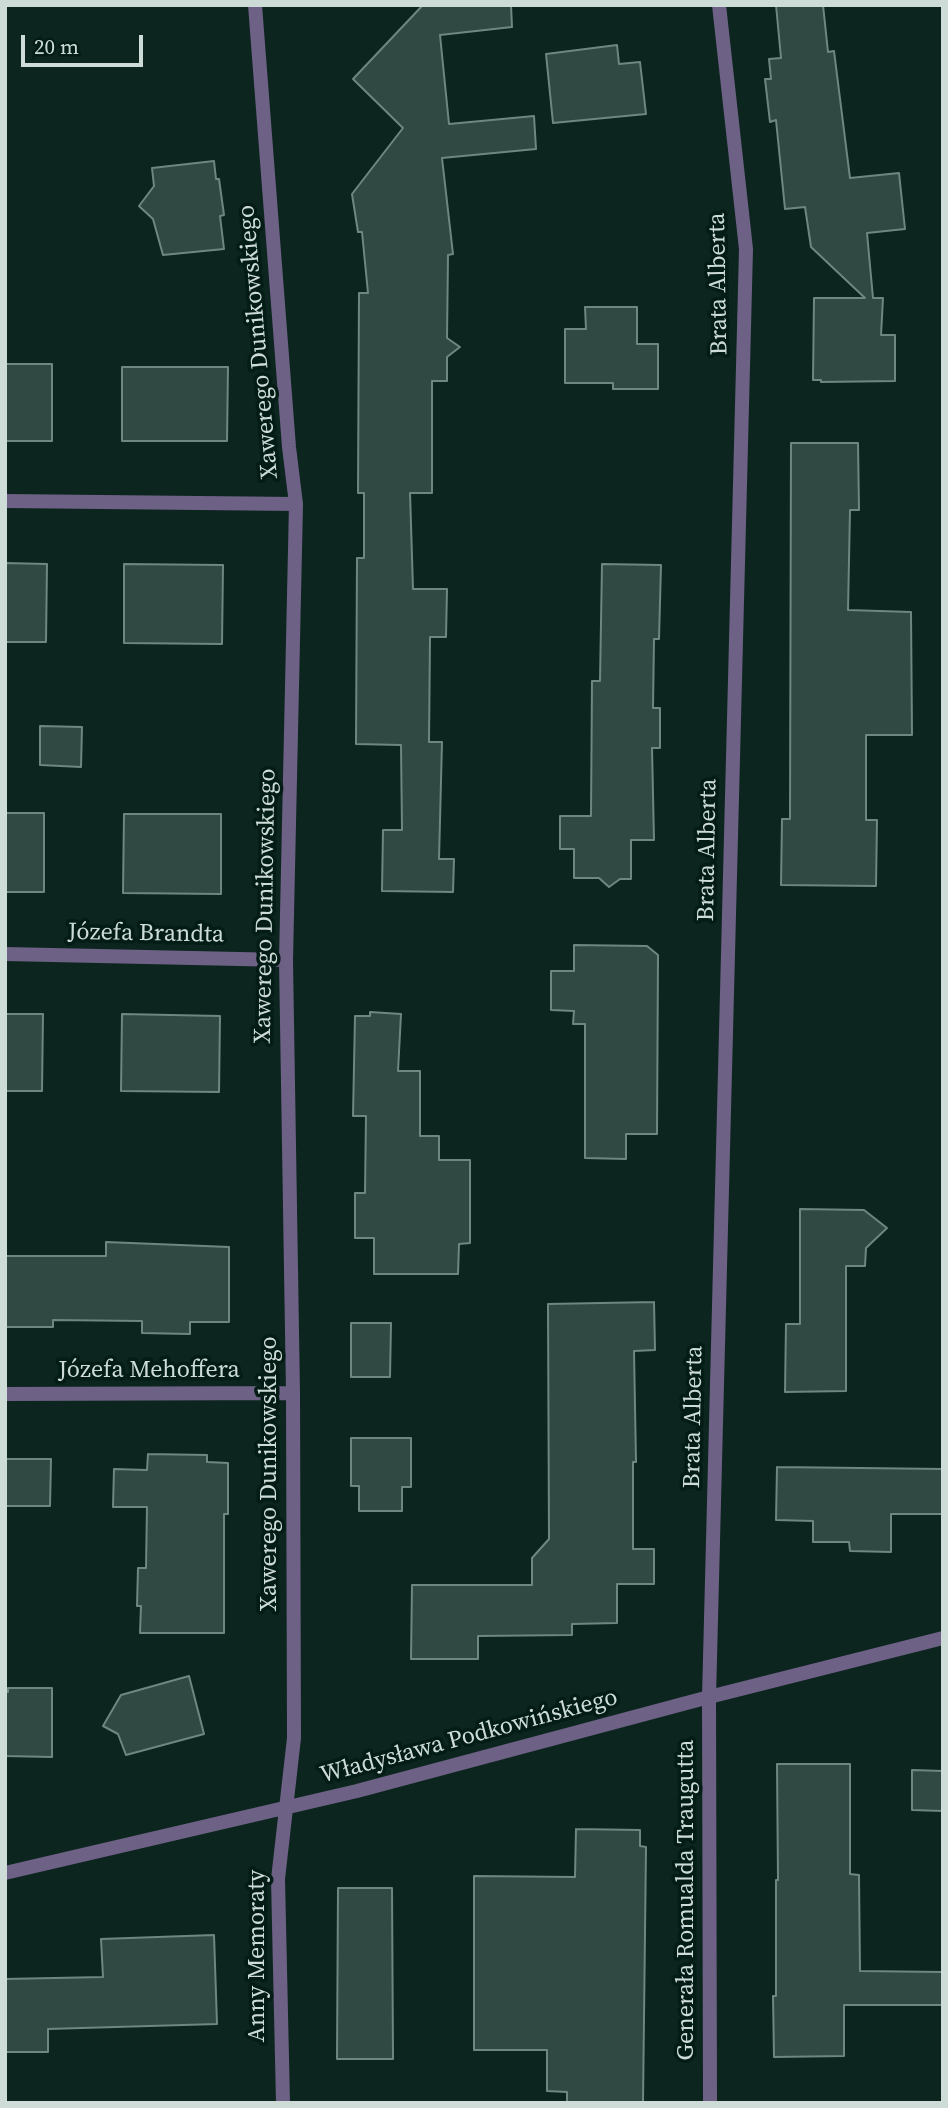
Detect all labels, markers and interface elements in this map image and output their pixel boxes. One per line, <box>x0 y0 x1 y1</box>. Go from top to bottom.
scale bar <box>24 21 147 65</box>
text: 20 m <box>34 32 79 61</box>
street label: Xawerego Dunikowskiego <box>233 204 285 480</box>
street label: Brata Alberta <box>703 212 735 356</box>
street label: Xawerego Dunikowskiego <box>249 768 283 1044</box>
street label: Brata Alberta <box>692 778 724 922</box>
street label: Józefa Brandta <box>68 918 224 950</box>
street label: Xawerego Dunikowskiego <box>256 1336 284 1612</box>
street label: Brata Alberta <box>678 1345 710 1489</box>
street label: Józefa Mehoffera <box>58 1357 240 1385</box>
street label: Władysława Podkowińskiego <box>317 1683 621 1791</box>
street label: Generała Romualda Traugutta <box>673 1740 701 2060</box>
street label: Anny Memoraty <box>244 1870 272 2042</box>

